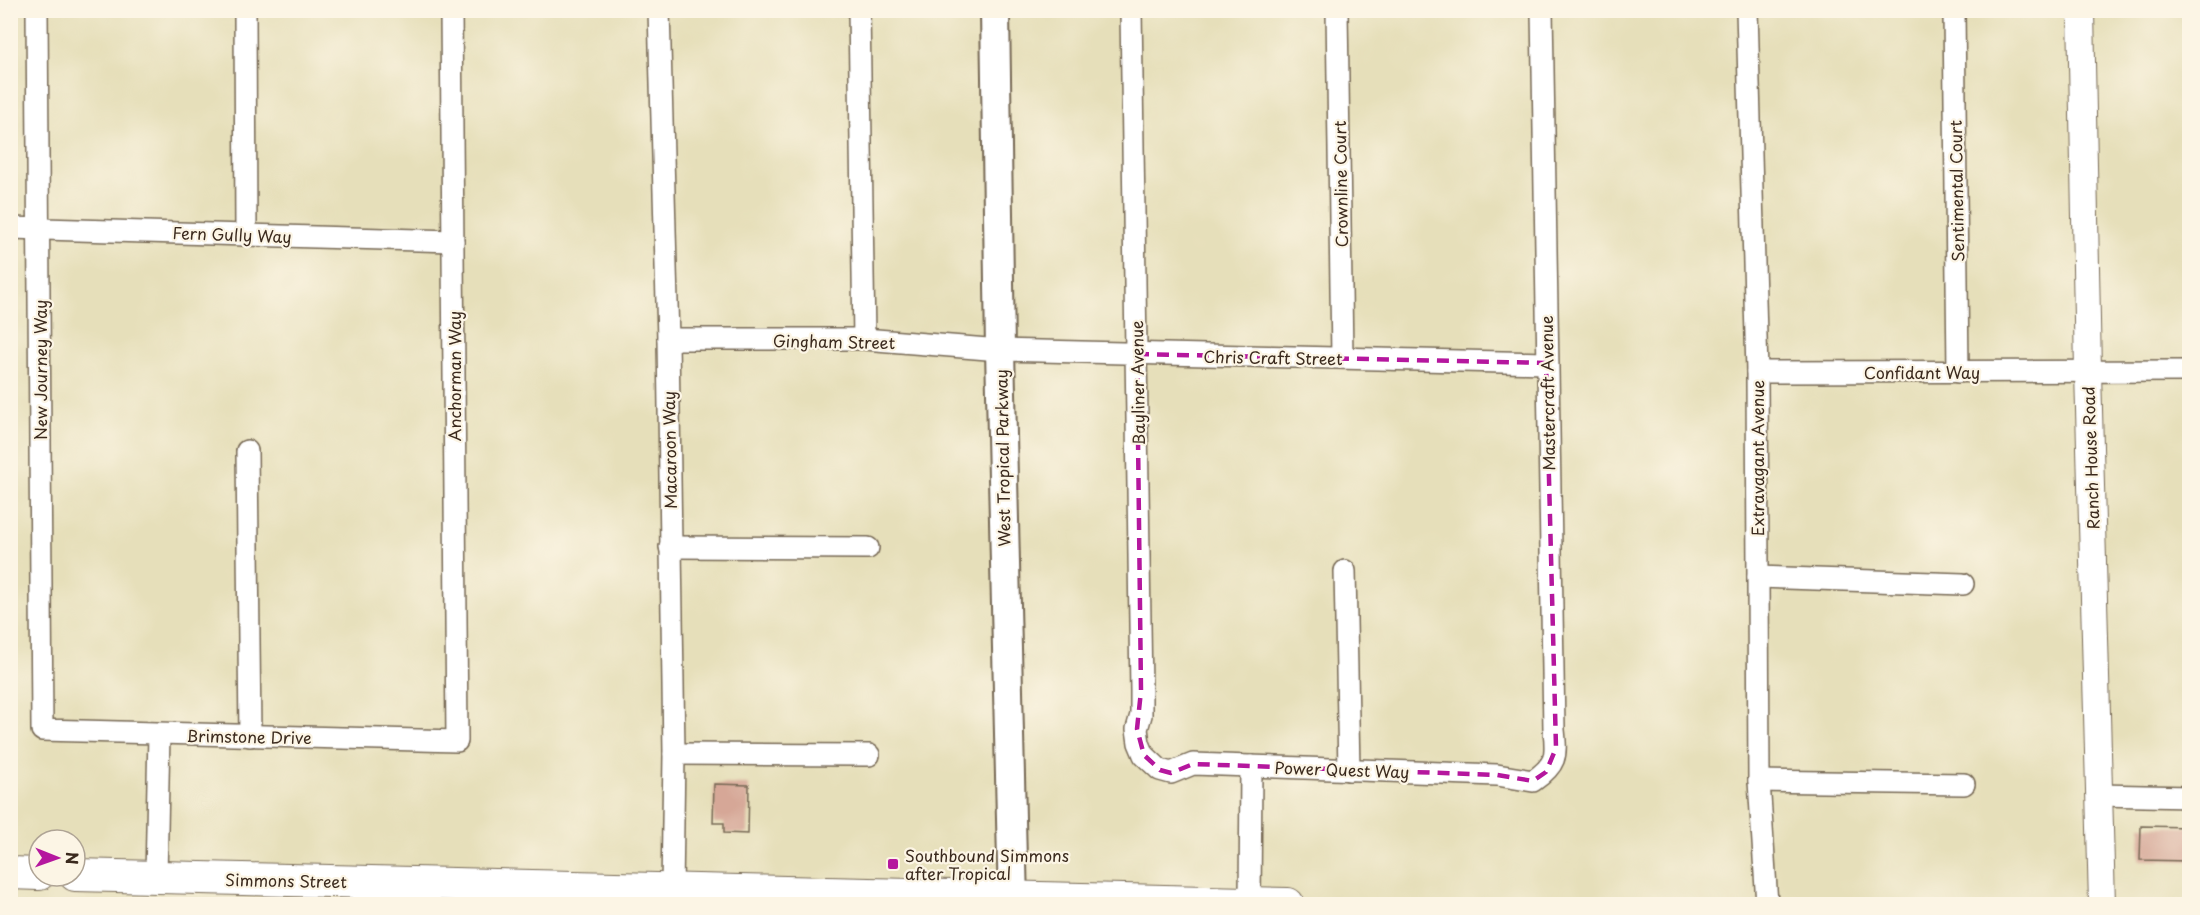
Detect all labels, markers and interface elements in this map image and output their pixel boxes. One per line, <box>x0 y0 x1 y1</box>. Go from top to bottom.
street label: Sentimental Court <box>1943 119 1969 262</box>
street label: Crownline Court <box>1327 120 1353 248</box>
street label: Fern Gully Way <box>172 220 292 248</box>
street label: New Journey Way <box>28 300 52 440</box>
street label: Anchorman Way <box>442 311 466 441</box>
street label: Mastercraft Avenue <box>1534 315 1560 471</box>
street label: Bayliner Avenue <box>1124 320 1150 446</box>
street label: Gingham Street <box>773 328 896 354</box>
street label: Chris Craft Street <box>1203 344 1343 370</box>
street label: Confidant Way <box>1864 360 1980 384</box>
street label: West Tropical Parkway <box>988 369 1016 547</box>
street label: Extravagant Avenue <box>1745 380 1769 536</box>
street label: Ranch House Road <box>2076 386 2104 530</box>
street label: Macaroon Way <box>656 391 682 509</box>
street label: Brimstone Drive <box>186 723 312 749</box>
street label: Power Quest Way <box>1274 755 1410 783</box>
north arrow <box>27 828 87 888</box>
place label: Southbound Simmons after Tropical <box>905 843 1069 885</box>
text: N <box>61 852 85 865</box>
marker: Southbound Simmons after Tropical <box>886 857 900 871</box>
street label: Simmons Street <box>225 867 348 893</box>

